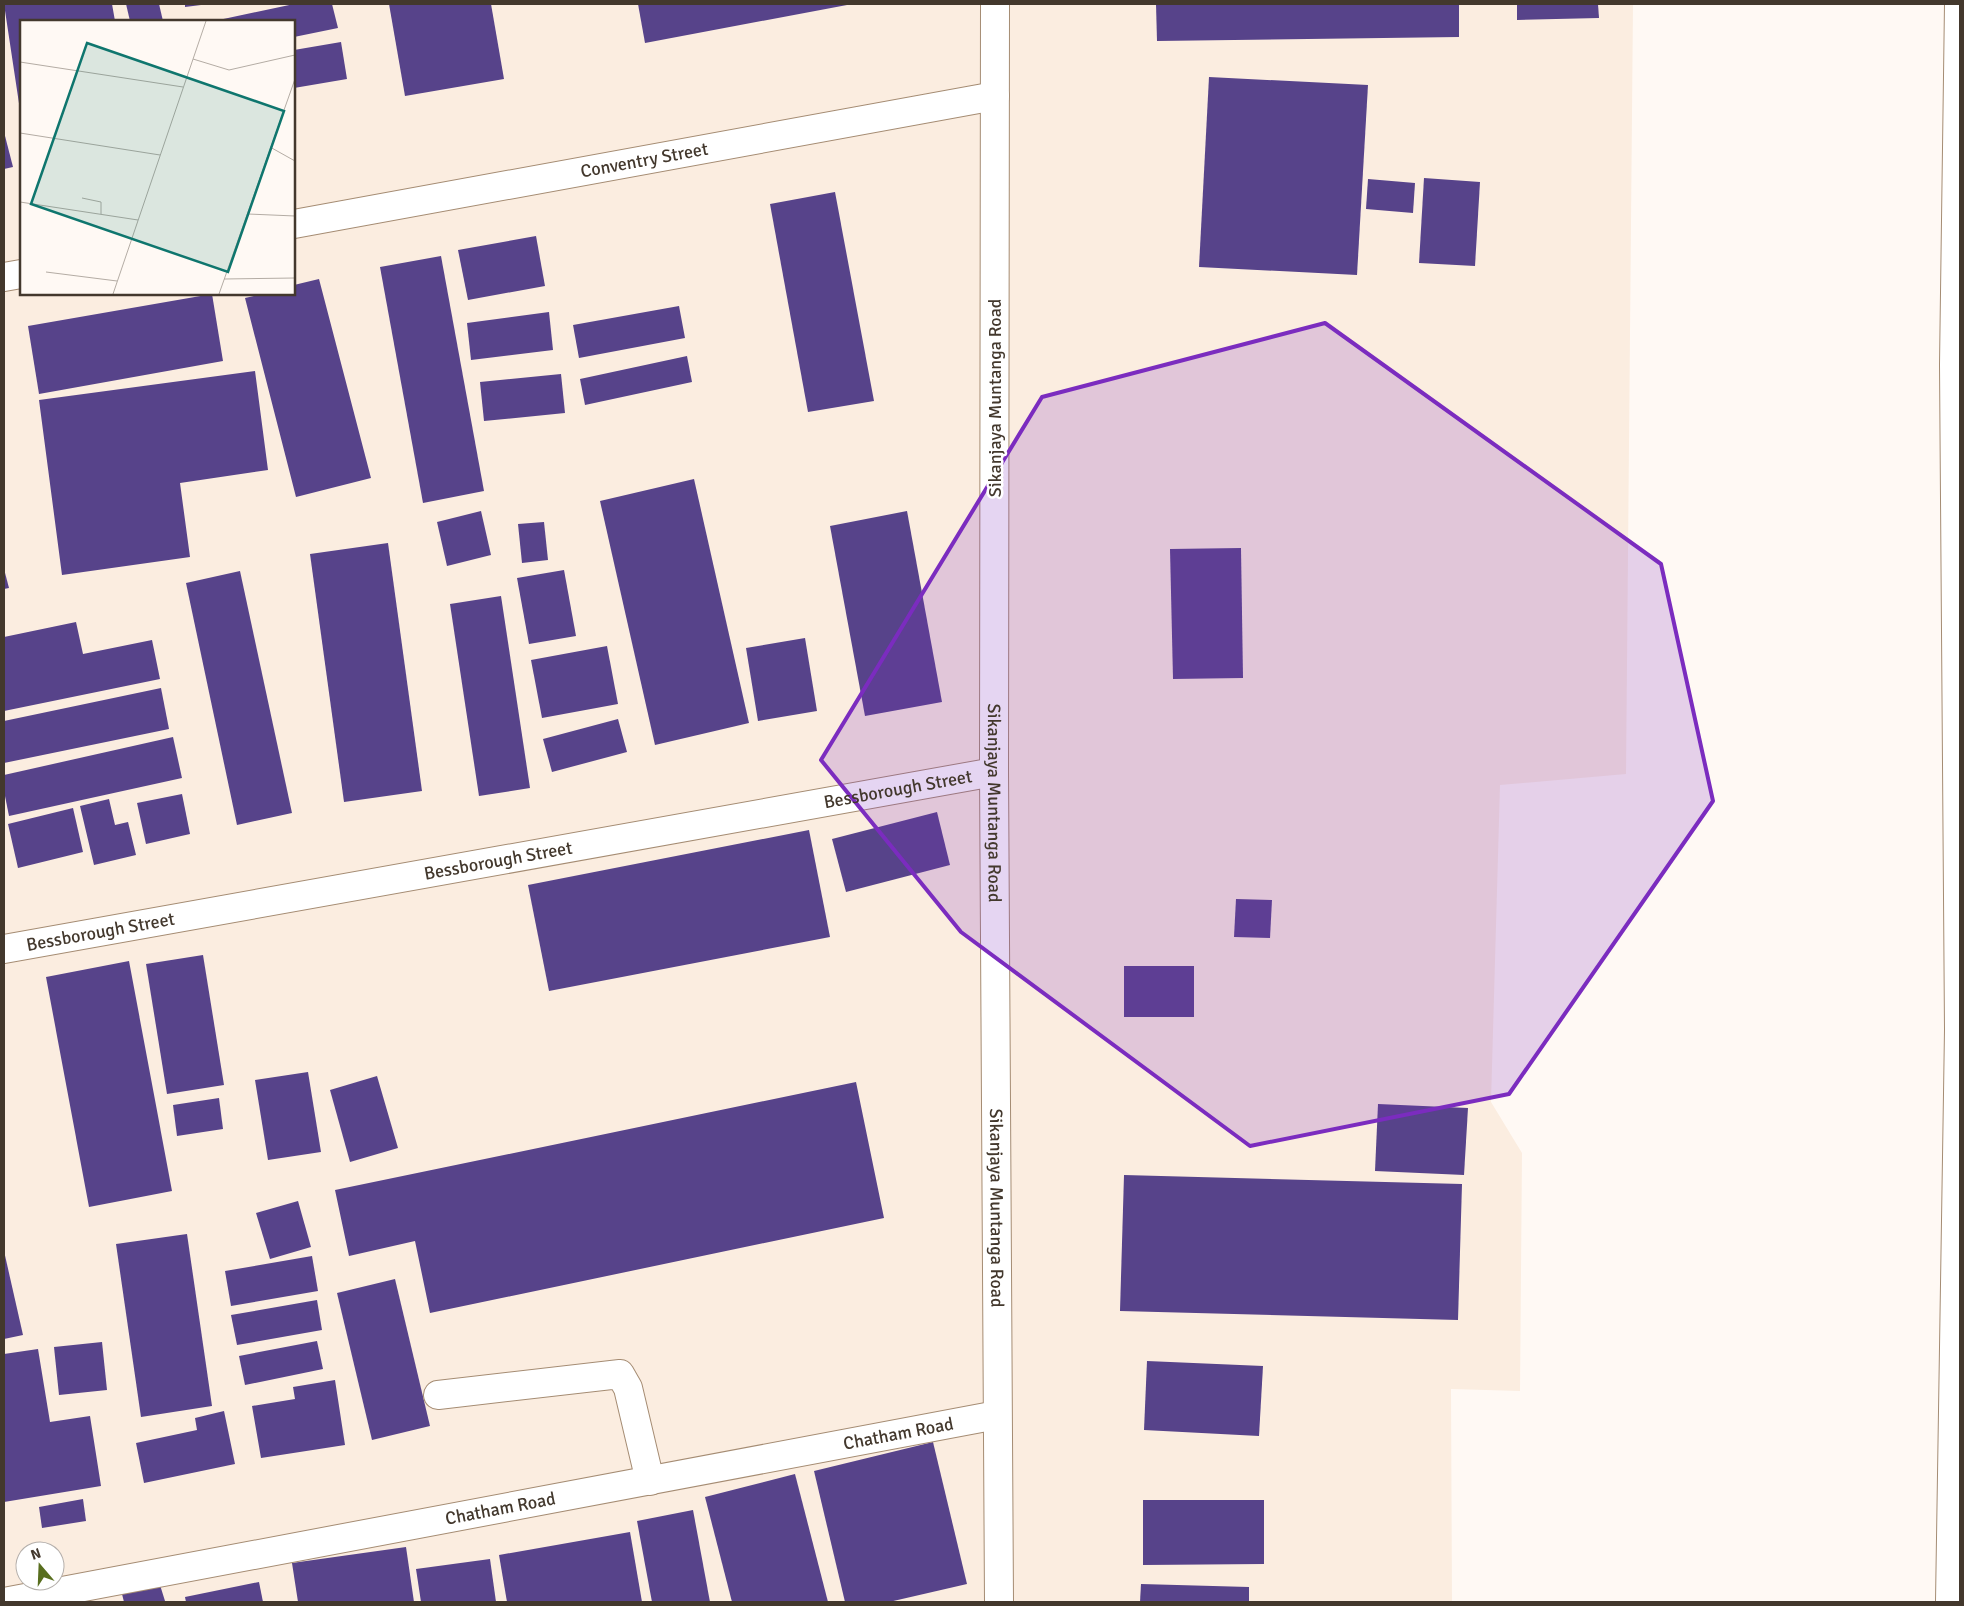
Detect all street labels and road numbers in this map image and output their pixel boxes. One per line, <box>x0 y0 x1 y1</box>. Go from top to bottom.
street label: Conventry Street <box>579 138 710 182</box>
street label: Sikanjaya Muntanga Road <box>984 299 1006 497</box>
street label: Sikanjaya Muntanga Road <box>983 704 1006 902</box>
street label: Bessborough Street <box>822 765 974 813</box>
street label: Bessborough Street <box>422 837 574 885</box>
street label: Bessborough Street <box>25 908 176 956</box>
street label: Sikanjaya Muntanga Road <box>985 1109 1008 1307</box>
street label: Chatham Road <box>841 1412 955 1455</box>
street label: Chatham Road <box>443 1487 557 1530</box>

